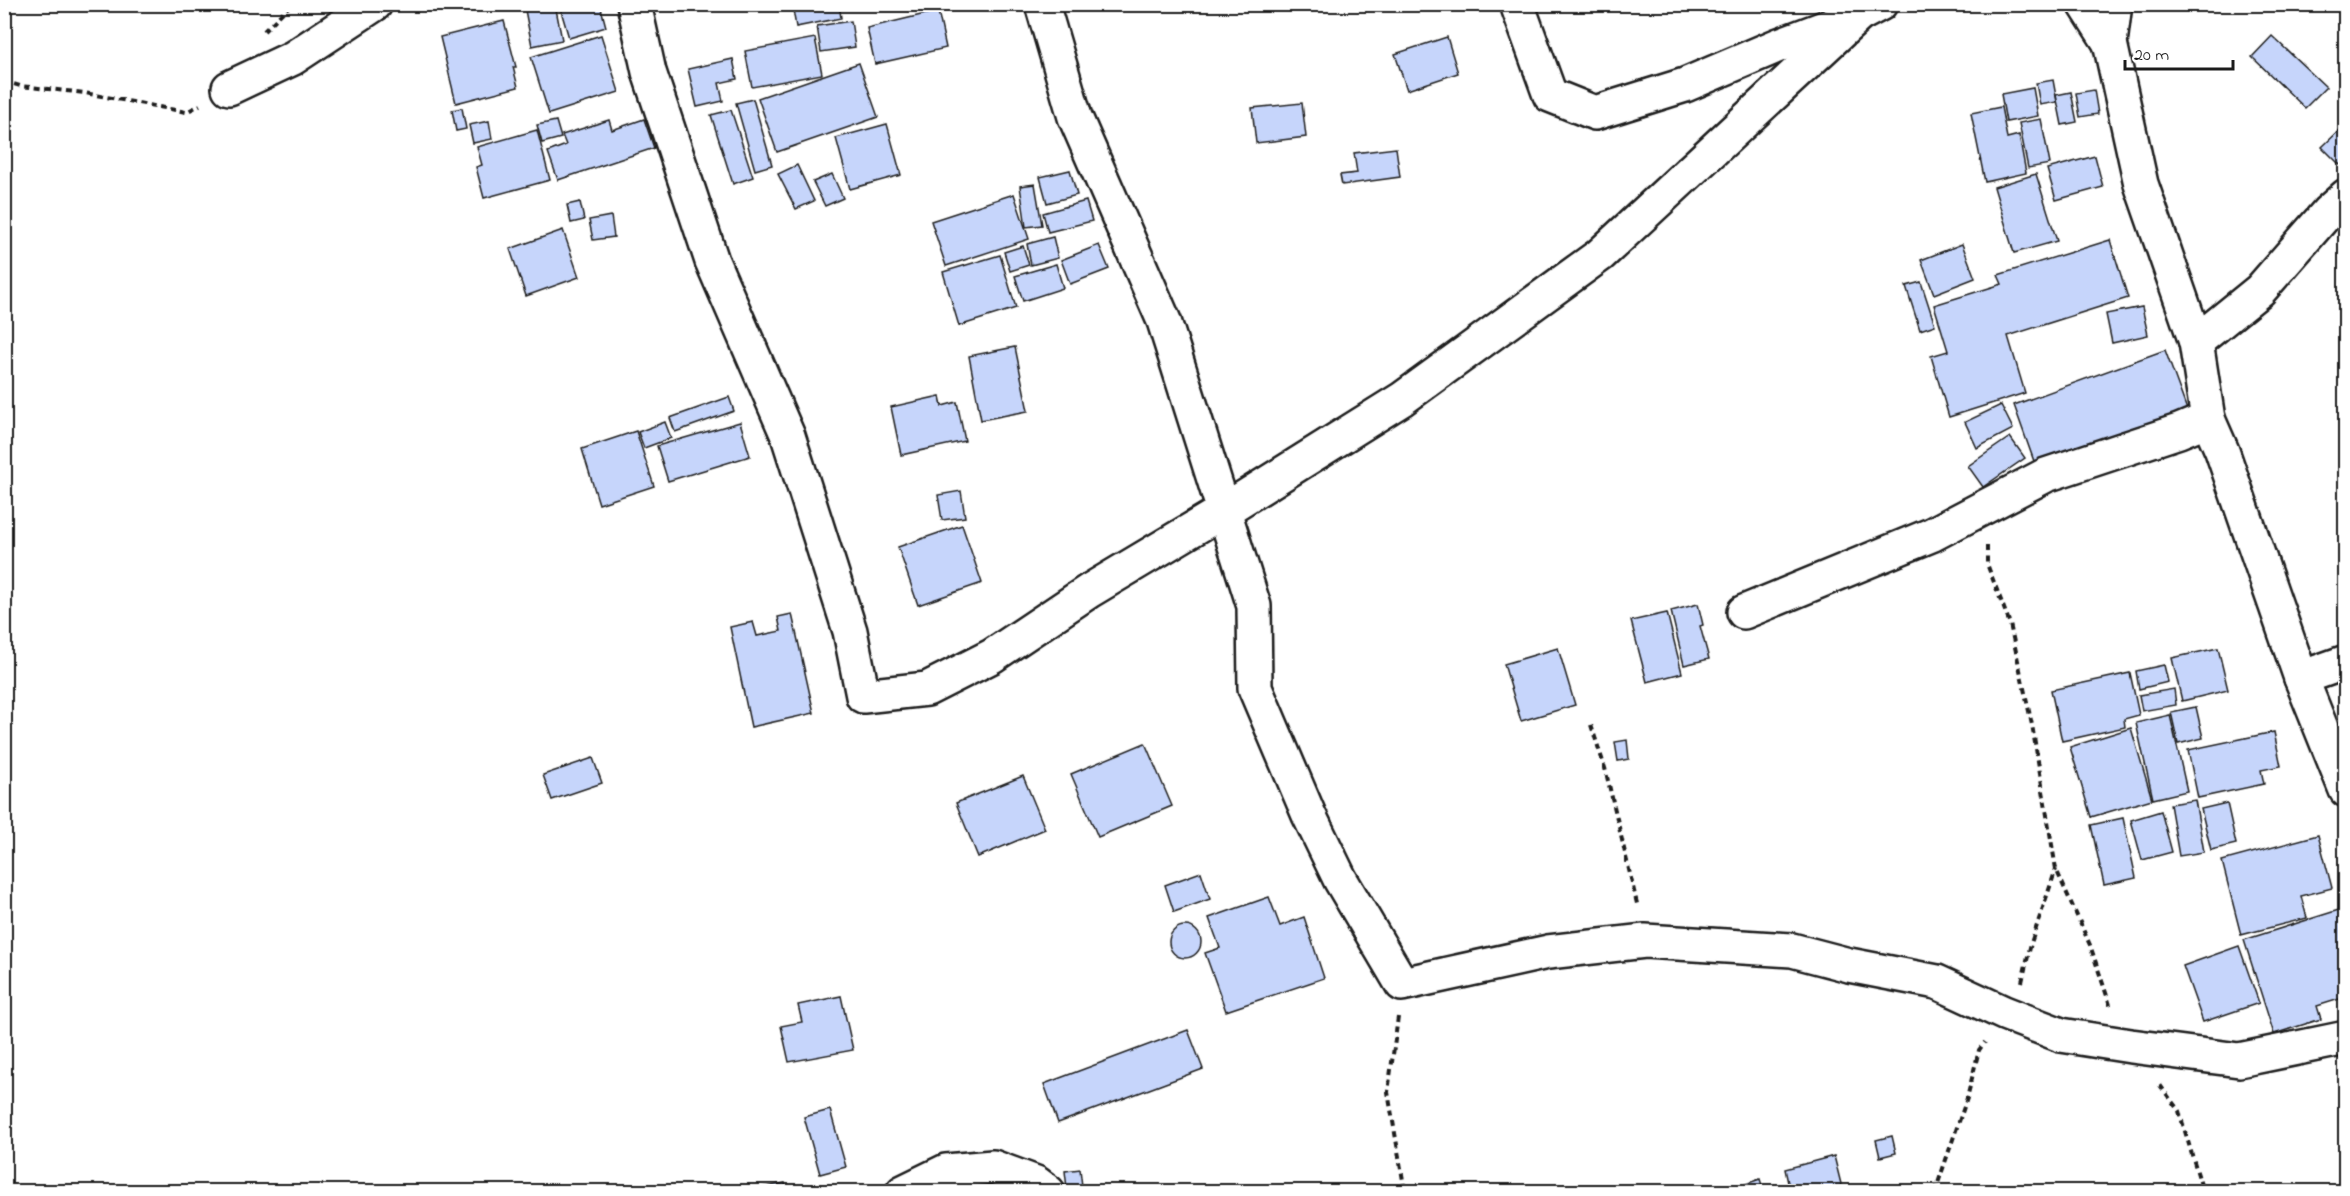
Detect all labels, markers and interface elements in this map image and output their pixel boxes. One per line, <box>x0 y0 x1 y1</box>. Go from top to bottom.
scale bar <box>2125 33 2233 71</box>
text: 20 m <box>2134 43 2169 69</box>

